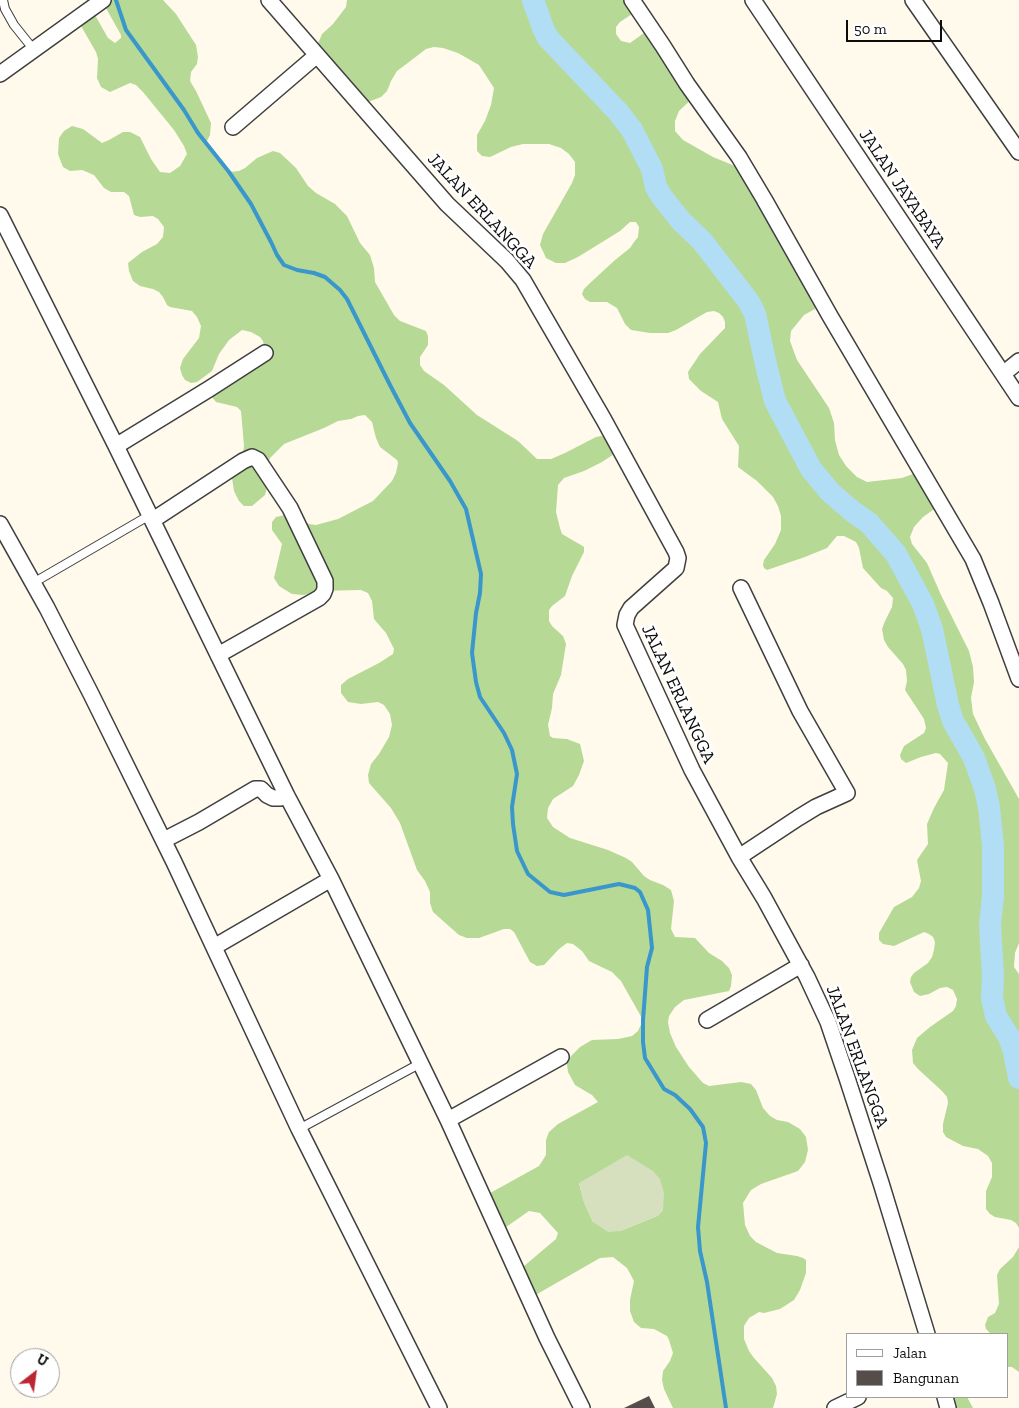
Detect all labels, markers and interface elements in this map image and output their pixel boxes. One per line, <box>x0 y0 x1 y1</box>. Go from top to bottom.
scale bar <box>849 10 945 42</box>
text: 50 m <box>854 20 887 38</box>
street label: JALAN JAYABAYA <box>854 125 950 253</box>
street label: JALAN ERLANGGA <box>423 149 541 273</box>
street label: JALAN ERLANGGA <box>636 621 720 767</box>
street label: JALAN ERLANGGA <box>821 982 893 1132</box>
legend <box>846 1333 1009 1398</box>
text: Jalan <box>893 1344 927 1362</box>
north arrow <box>10 1348 60 1398</box>
text: U <box>34 1351 51 1370</box>
text: Bangunan <box>893 1369 959 1387</box>

